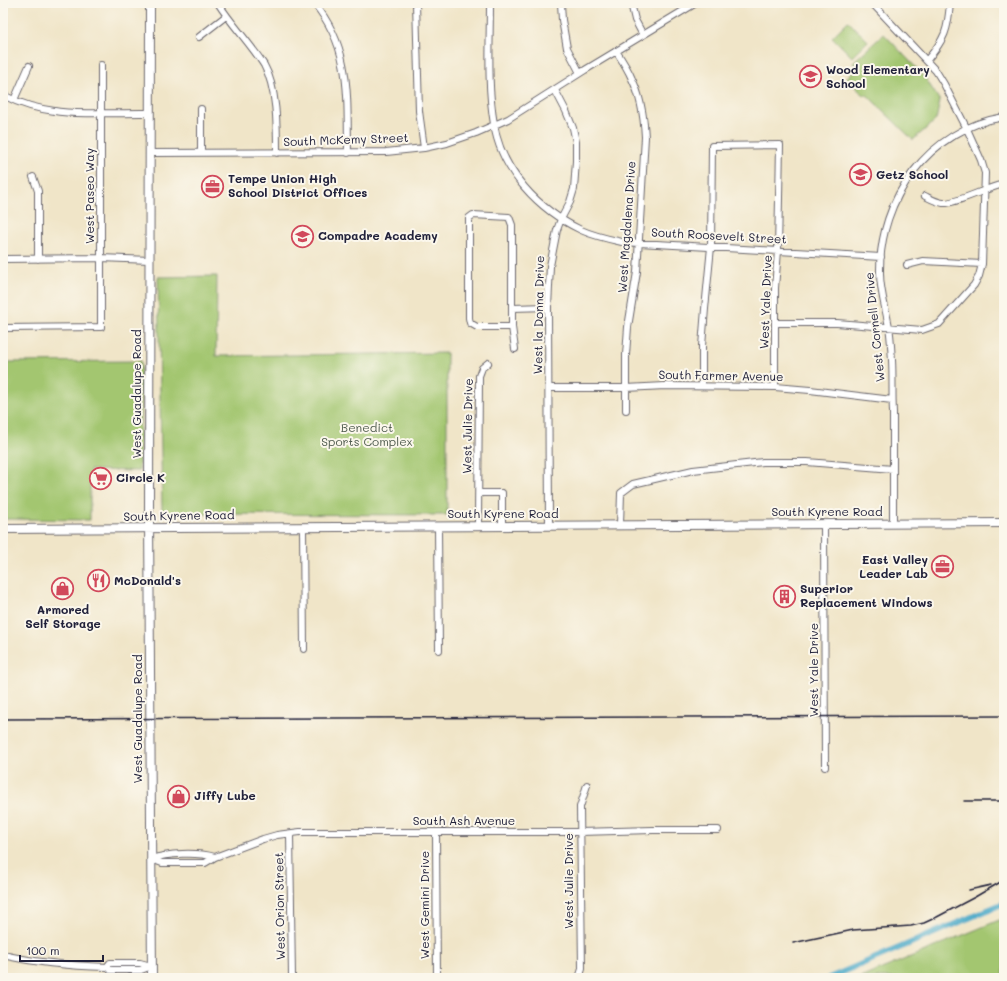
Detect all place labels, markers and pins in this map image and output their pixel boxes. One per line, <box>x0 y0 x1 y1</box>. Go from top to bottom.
place label: Wood Elementary School <box>826 61 930 91</box>
school or university icon: Wood Elementary School <box>798 64 824 90</box>
school or university icon: Getz School <box>848 162 874 188</box>
place label: Getz School <box>876 166 948 182</box>
place label: Tempe Union High School District Offices <box>228 170 367 200</box>
office icon: Tempe Union High School District Offices <box>199 173 225 199</box>
school or university icon: Compadre Academy <box>290 223 316 249</box>
place label: Compadre Academy <box>318 227 438 243</box>
supermarket icon: Circle K <box>88 465 114 491</box>
place label: Circle K <box>116 469 165 485</box>
place label: East Valley Leader Lab <box>859 551 928 581</box>
office icon: East Valley Leader Lab <box>930 554 956 580</box>
restaurant icon: McDonald's <box>86 568 112 594</box>
place label: McDonald's <box>114 572 181 588</box>
shop icon: Armored Self Storage <box>50 576 76 602</box>
place label: Superior Replacement Windows <box>800 580 933 610</box>
building icon: Superior Replacement Windows <box>772 583 798 609</box>
place label: Armored Self Storage <box>25 601 101 631</box>
shop icon: Jiffy Lube <box>166 783 192 809</box>
place label: Jiffy Lube <box>194 787 256 803</box>

